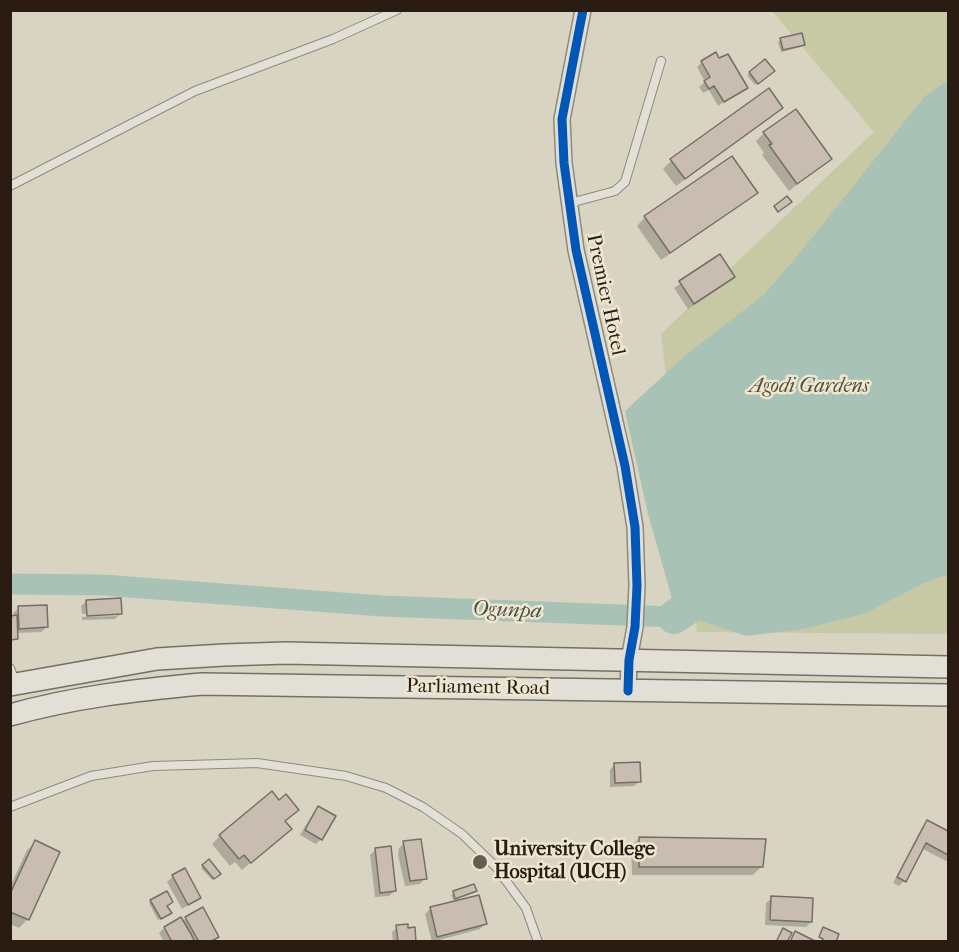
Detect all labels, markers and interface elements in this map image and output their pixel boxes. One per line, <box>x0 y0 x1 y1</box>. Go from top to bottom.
street label: Premier Hotel <box>580 232 630 358</box>
park label: Agodi Gardens <box>749 375 869 399</box>
water label: Ogunpa <box>472 597 542 625</box>
street label: Parliament Road <box>406 675 550 701</box>
place label: University College Hospital (UCH) <box>494 838 655 885</box>
marker: University College Hospital (UCH) <box>471 853 489 871</box>

